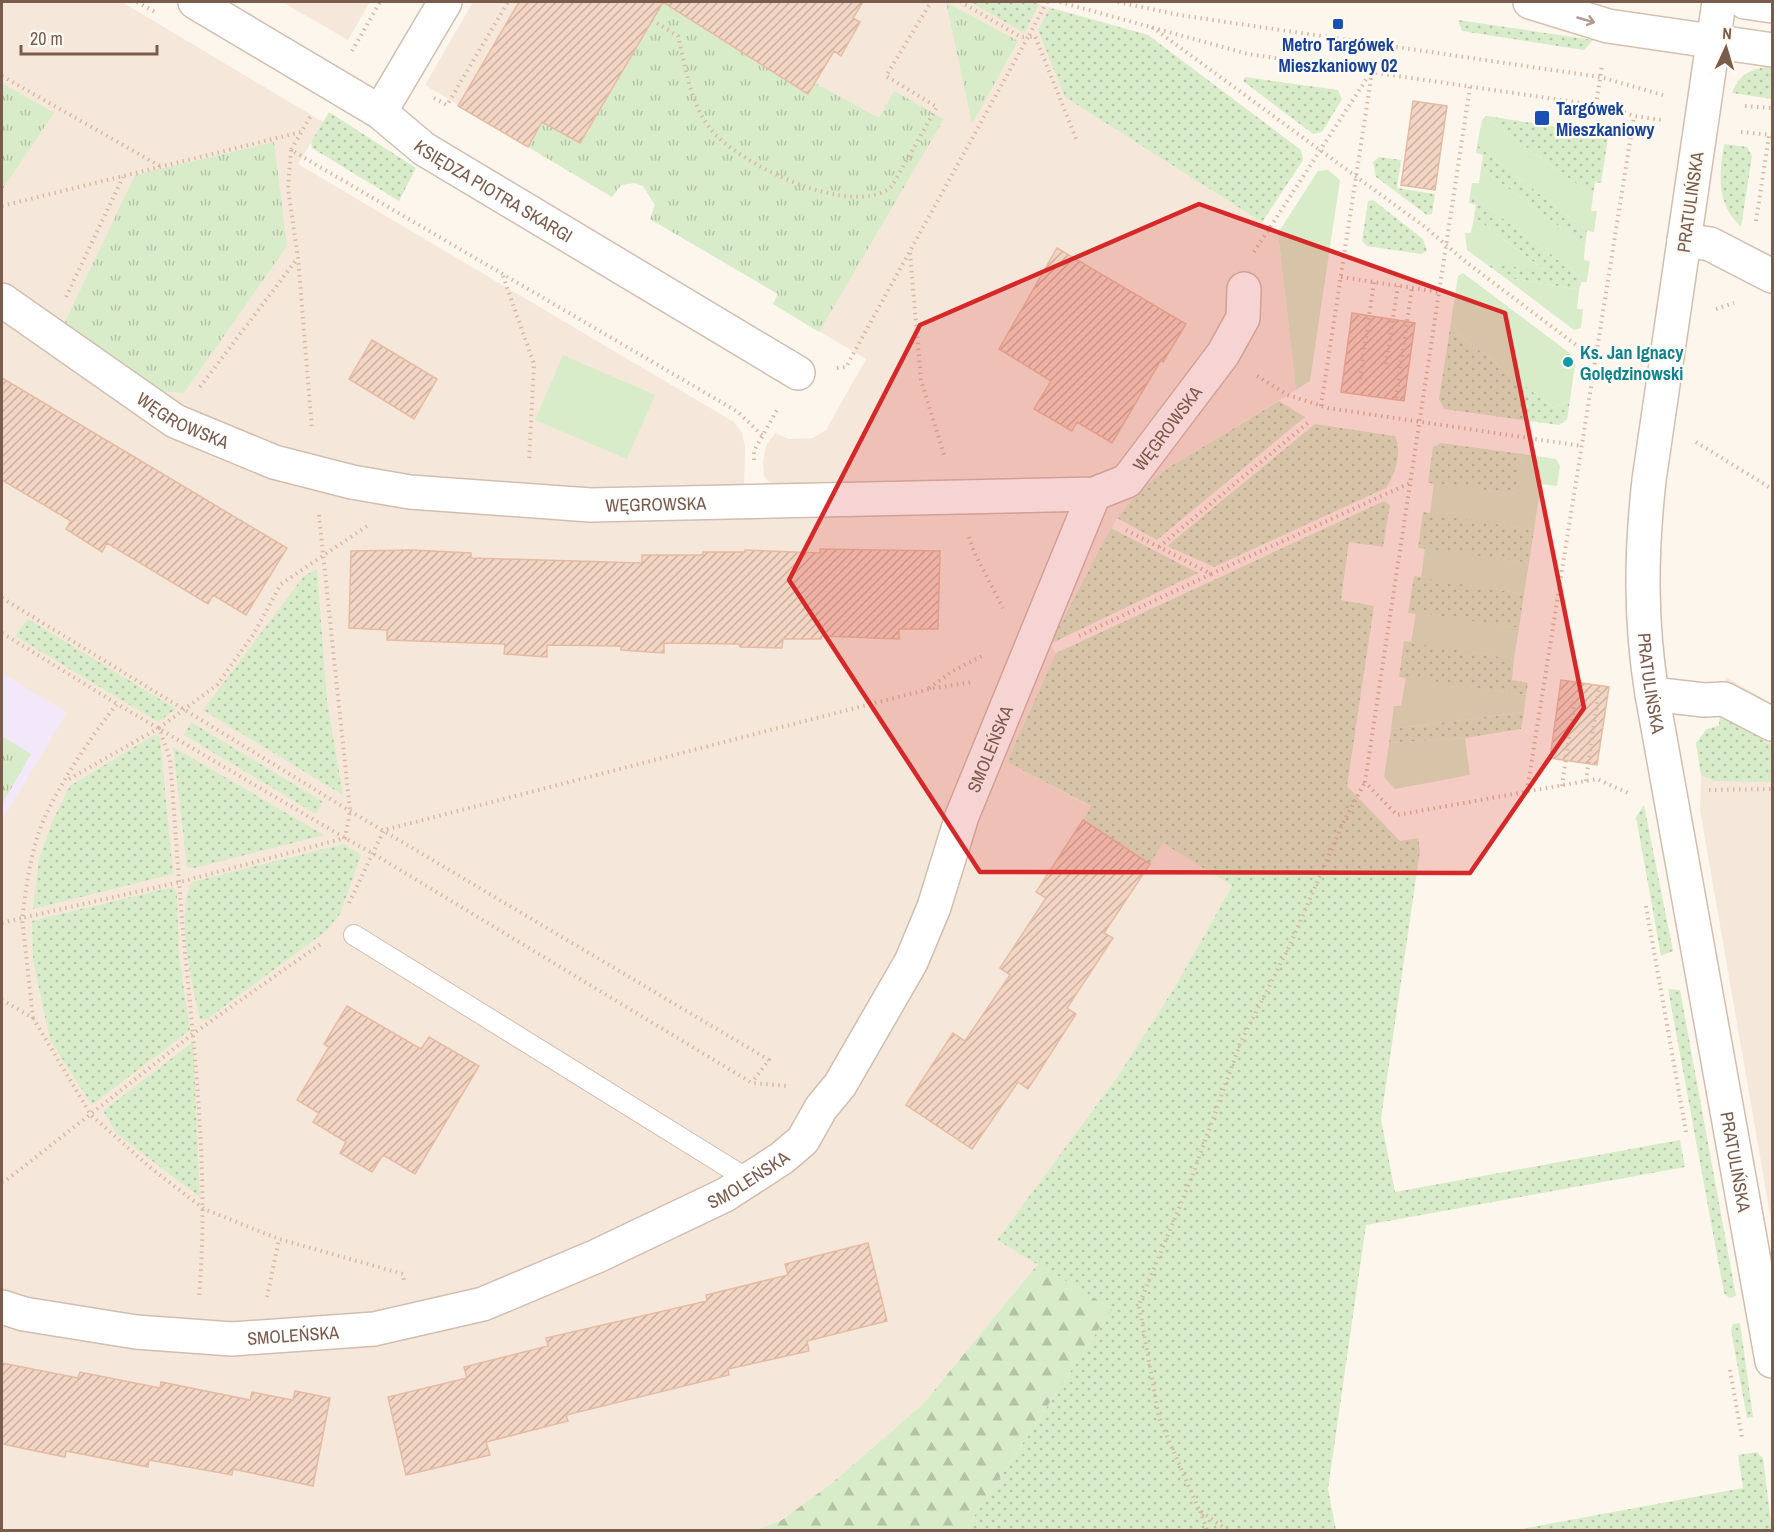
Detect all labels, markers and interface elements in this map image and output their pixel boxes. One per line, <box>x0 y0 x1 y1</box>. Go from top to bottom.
one-way arrow <box>1576 15 1595 26</box>
marker: Metro Targówek Mieszkaniowy 02 <box>1331 17 1345 31</box>
scale bar <box>21 18 158 56</box>
north arrow <box>1696 18 1756 78</box>
text: N <box>1722 22 1733 44</box>
text: 20 m <box>30 26 63 51</box>
place label: Metro Targówek Mieszkaniowy 02 <box>1279 32 1397 78</box>
place label: Targówek Mieszkaniowy <box>1556 96 1655 142</box>
marker: Targówek Mieszkaniowy <box>1533 109 1551 127</box>
street label: KSIĘDZA PIOTRA SKARGI <box>409 134 578 248</box>
street label: PRATULIŃSKA <box>1671 150 1709 254</box>
place label: Ks. Jan Ignacy Golędzinowski <box>1580 340 1684 386</box>
marker: Ks. Jan Ignacy Golędzinowski <box>1561 355 1575 369</box>
street label: WĘGROWSKA <box>1127 380 1207 476</box>
street label: WĘGROWSKA <box>132 386 233 455</box>
street label: WĘGROWSKA <box>605 490 707 517</box>
street label: PRATULIŃSKA <box>1632 632 1671 736</box>
street label: SMOLEŃSKA <box>961 701 1019 796</box>
street label: PRATULIŃSKA <box>1715 1110 1757 1214</box>
street label: SMOLEŃSKA <box>703 1145 794 1214</box>
street label: SMOLEŃSKA <box>246 1319 340 1350</box>

